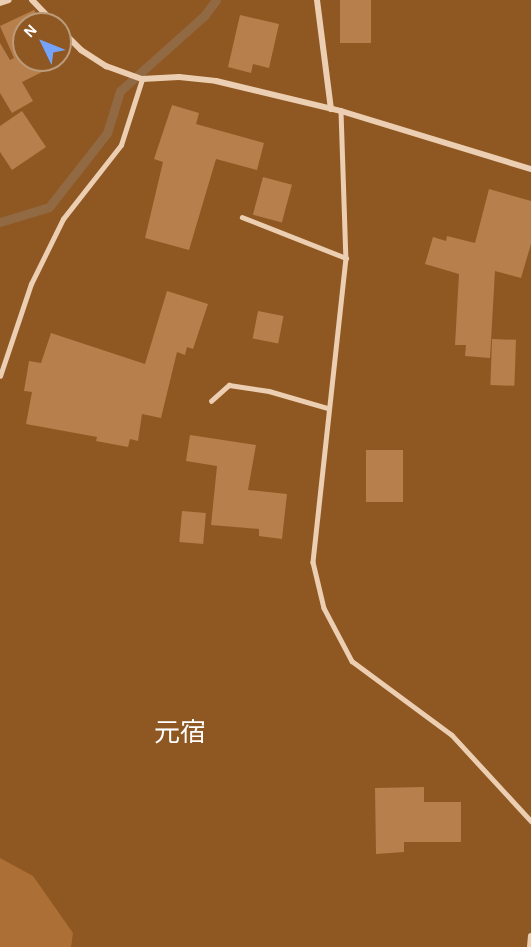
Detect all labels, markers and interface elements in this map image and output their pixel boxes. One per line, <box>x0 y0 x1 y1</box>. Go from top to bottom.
north arrow <box>12 12 72 72</box>
text: N <box>21 22 40 41</box>
district label: 元宿 <box>154 718 206 750</box>

